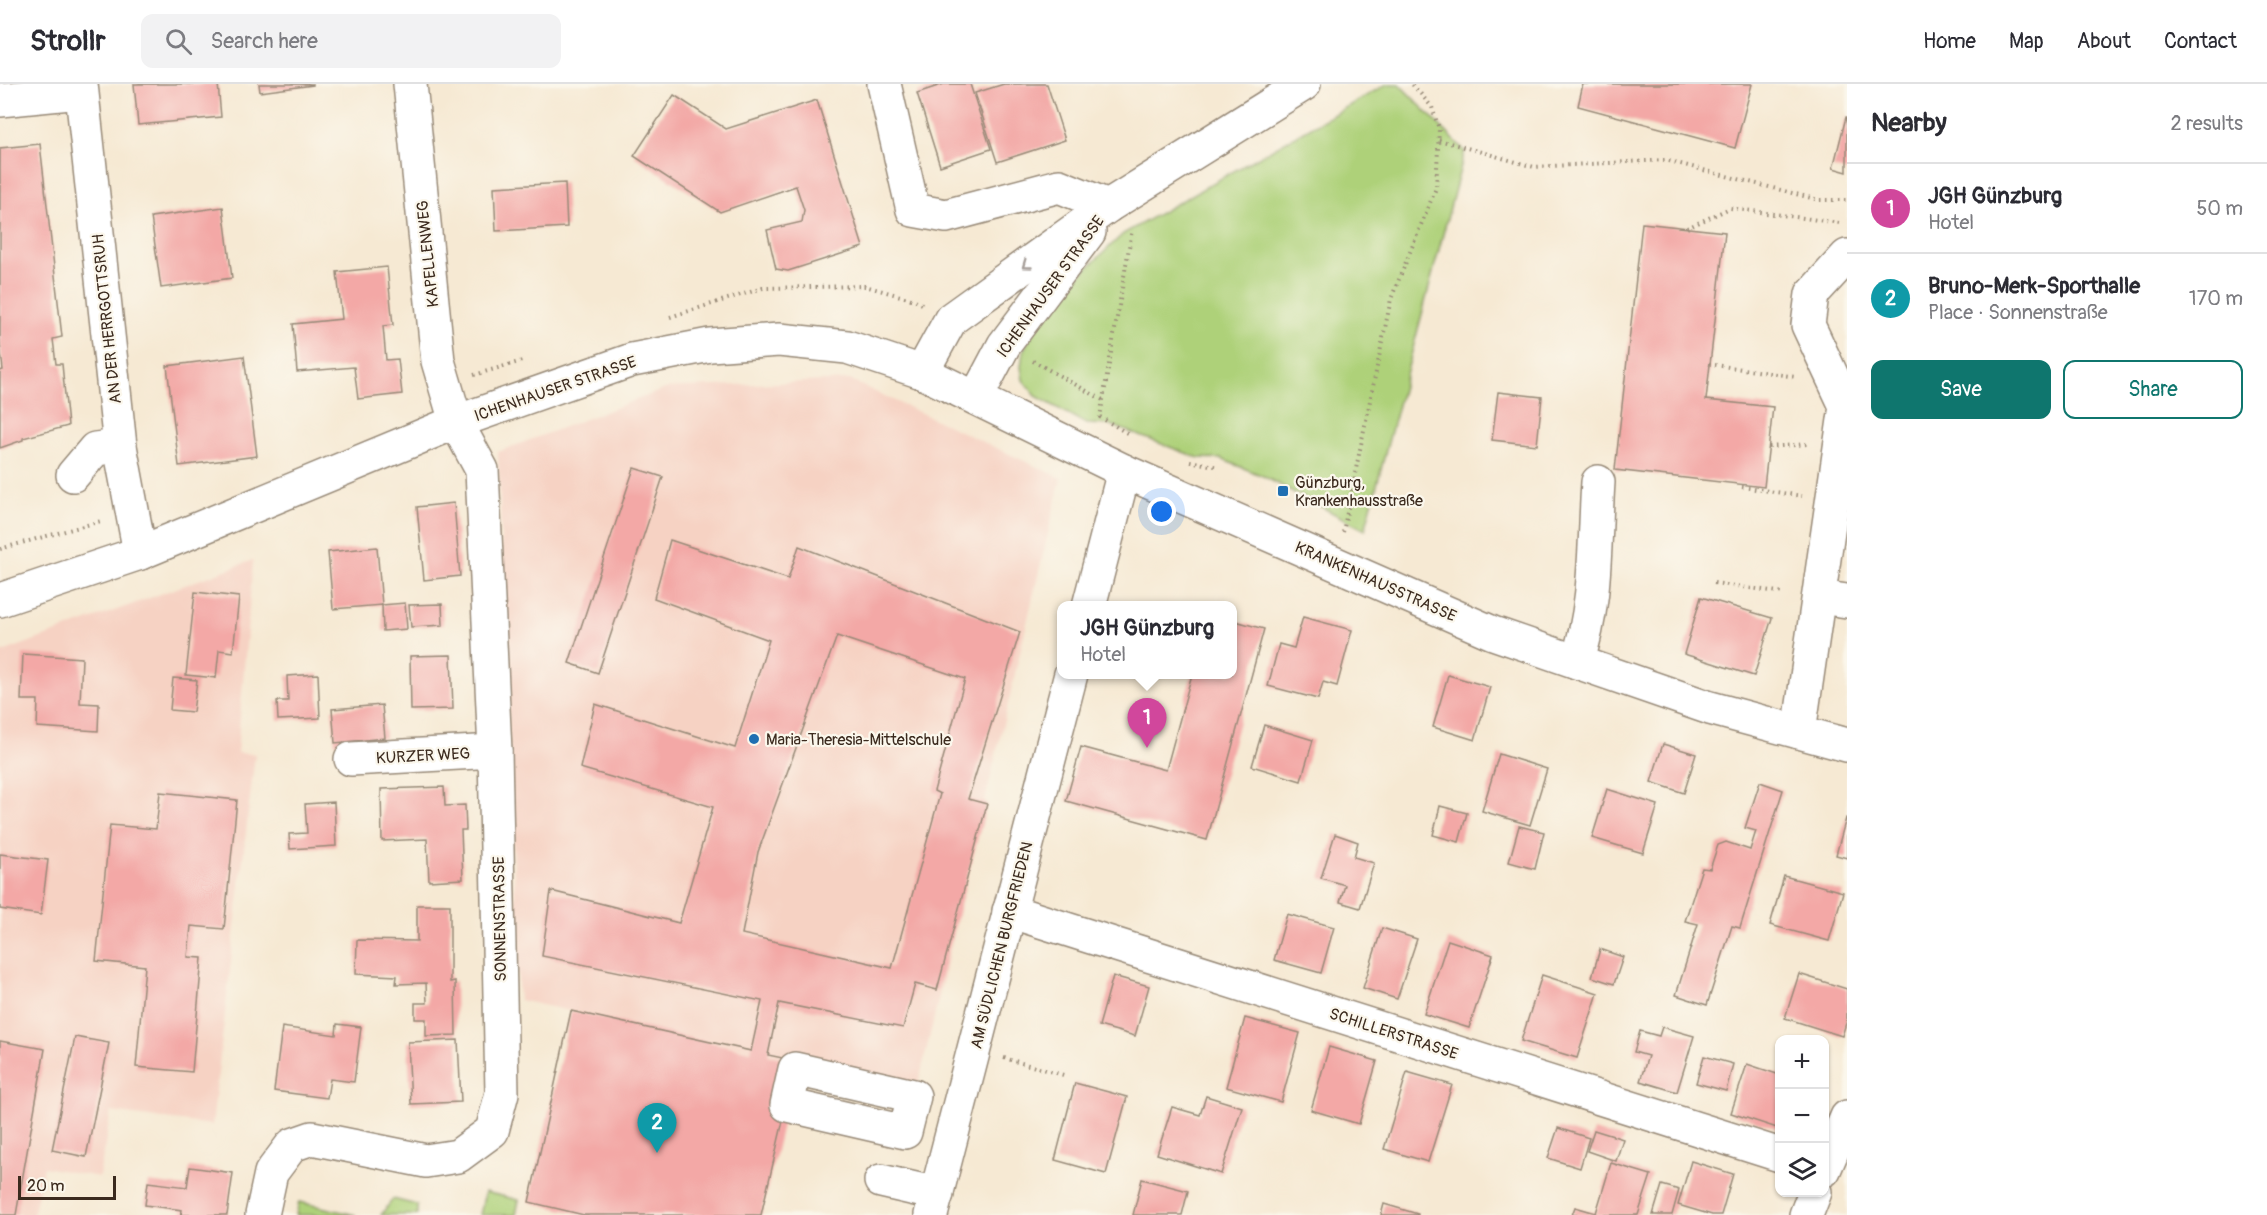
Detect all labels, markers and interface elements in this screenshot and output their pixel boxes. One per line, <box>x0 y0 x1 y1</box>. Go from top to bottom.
search box <box>141 14 561 68</box>
text: Strollr <box>30 24 105 59</box>
icon: search <box>162 25 195 58</box>
text: Search here <box>210 27 318 55</box>
text: Home <box>1923 28 1976 55</box>
text: Map <box>2009 28 2044 55</box>
text: About <box>2077 28 2131 55</box>
text: Contact <box>2164 28 2237 55</box>
text: Nearby <box>1871 107 1947 139</box>
text: 2 results <box>2171 111 2243 136</box>
text: JGH Günzburg <box>1928 182 2062 210</box>
text: 1 <box>1887 196 1894 221</box>
text: 50 m <box>2196 196 2243 221</box>
street label: KAPELLENWEG <box>412 200 444 308</box>
text: Hotel <box>1928 210 1974 235</box>
street label: ICHENHAUSER STRASSE <box>993 212 1109 361</box>
street label: AN DER HERRGOTTSRUH <box>88 233 126 405</box>
one-way arrow <box>1022 258 1033 269</box>
text: Bruno-Merk-Sporthalle <box>1928 272 2140 300</box>
text: 2 <box>1885 286 1896 311</box>
text: 170 m <box>2189 286 2243 311</box>
text: Place · Sonnenstraße <box>1928 300 2108 325</box>
street label: ICHENHAUSER STRASSE <box>472 352 639 426</box>
button: Save <box>1871 360 2051 419</box>
button: Share <box>2063 360 2243 419</box>
place label: Günzburg, Krankenhausstraße <box>1295 473 1423 511</box>
marker: Günzburg, Krankenhausstraße <box>1276 484 1290 498</box>
your location <box>1147 497 1176 526</box>
street label: KRANKENHAUSSTRASSE <box>1292 537 1459 627</box>
popup <box>1057 601 1237 679</box>
text: JGH Günzburg <box>1080 614 1214 642</box>
text: Hotel <box>1080 642 1126 667</box>
pin: 1 <box>1128 698 1166 748</box>
place label: Maria-Theresia-Mittelschule <box>766 730 951 750</box>
marker: Maria-Theresia-Mittelschule <box>747 732 761 746</box>
street label: KURZER WEG <box>376 744 471 768</box>
street label: AM SÜDLICHEN BURGFRIEDEN <box>967 840 1037 1051</box>
street label: SONNENSTRASSE <box>489 856 511 982</box>
street label: SCHILLERSTRASSE <box>1327 1004 1461 1064</box>
map controls <box>1775 1035 1829 1197</box>
button: + <box>1775 1035 1829 1089</box>
button: − <box>1775 1089 1829 1143</box>
pin: 2 <box>638 1104 676 1153</box>
button: layers <box>1775 1143 1829 1197</box>
scale bar <box>18 1173 116 1200</box>
text: 20 m <box>27 1176 65 1196</box>

